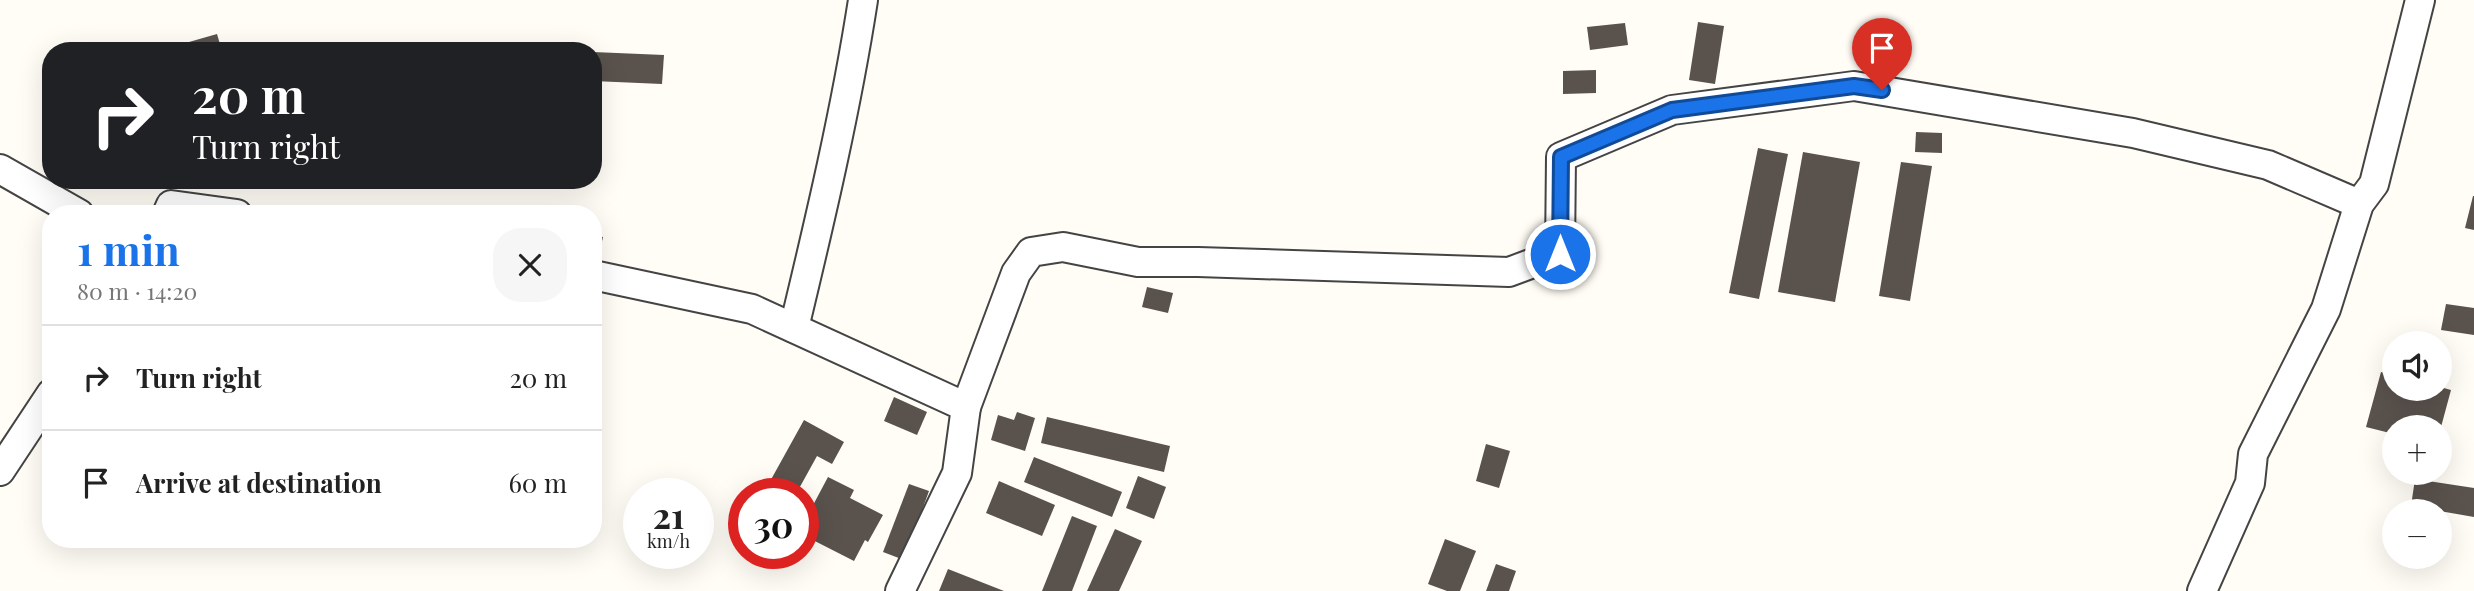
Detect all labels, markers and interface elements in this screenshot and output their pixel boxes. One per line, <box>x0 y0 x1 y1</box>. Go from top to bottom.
pin <box>1852 18 1912 90</box>
icon: arrive <box>1863 29 1901 67</box>
text: 20 m <box>192 61 305 126</box>
icon: right <box>77 70 168 161</box>
text: Turn right <box>192 124 340 167</box>
position arrow <box>1523 217 1597 291</box>
text: 1 min <box>77 221 180 277</box>
button: close <box>493 228 567 302</box>
text: 80 m · 14:20 <box>77 275 197 306</box>
map controls <box>2382 331 2452 569</box>
button: sound <box>2382 331 2452 401</box>
icon: right <box>77 359 115 397</box>
text: Turn right <box>136 360 262 395</box>
text: 20 m <box>509 360 567 395</box>
button: + <box>2382 415 2452 485</box>
icon: arrive <box>77 464 115 502</box>
text: Arrive at destination <box>136 465 382 500</box>
text: 60 m <box>508 465 567 500</box>
speed limit sign: 30 <box>728 478 819 569</box>
text: 21 <box>653 491 684 538</box>
button: − <box>2382 499 2452 569</box>
text: km/h <box>647 529 690 553</box>

